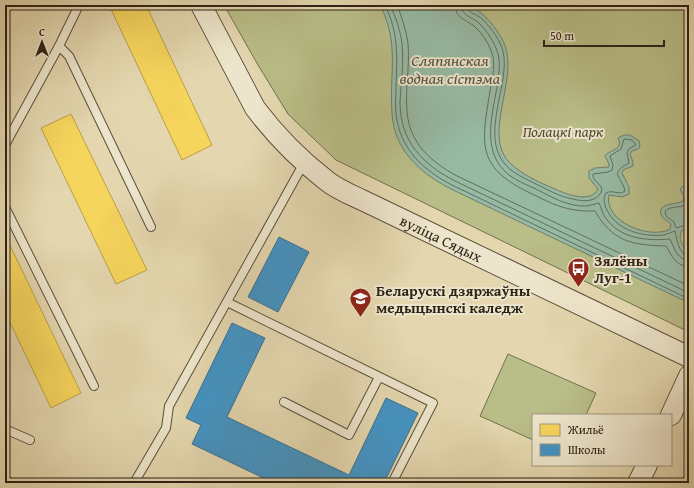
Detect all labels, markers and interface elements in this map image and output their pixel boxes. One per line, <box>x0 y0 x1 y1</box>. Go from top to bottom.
north arrow <box>22 22 62 62</box>
scale bar <box>544 22 664 48</box>
text: С <box>39 24 45 40</box>
text: 50 m <box>550 27 574 44</box>
water label: Сляпянская водная сістэма <box>400 48 501 90</box>
park label: Полацкі парк <box>523 121 604 142</box>
street label: вуліца Сядых <box>397 209 486 267</box>
place label: Зялёны Луг-1 <box>594 250 648 288</box>
bus stop icon: Зялёны Луг-1 <box>566 256 592 289</box>
place label: Беларускі дзяржаўны медыцынскі каледж <box>376 280 531 318</box>
school or university icon: Беларускі дзяржаўны медыцынскі каледж <box>348 286 374 319</box>
legend <box>532 414 672 466</box>
text: Жильё <box>567 421 604 438</box>
text: Школы <box>568 441 606 458</box>

